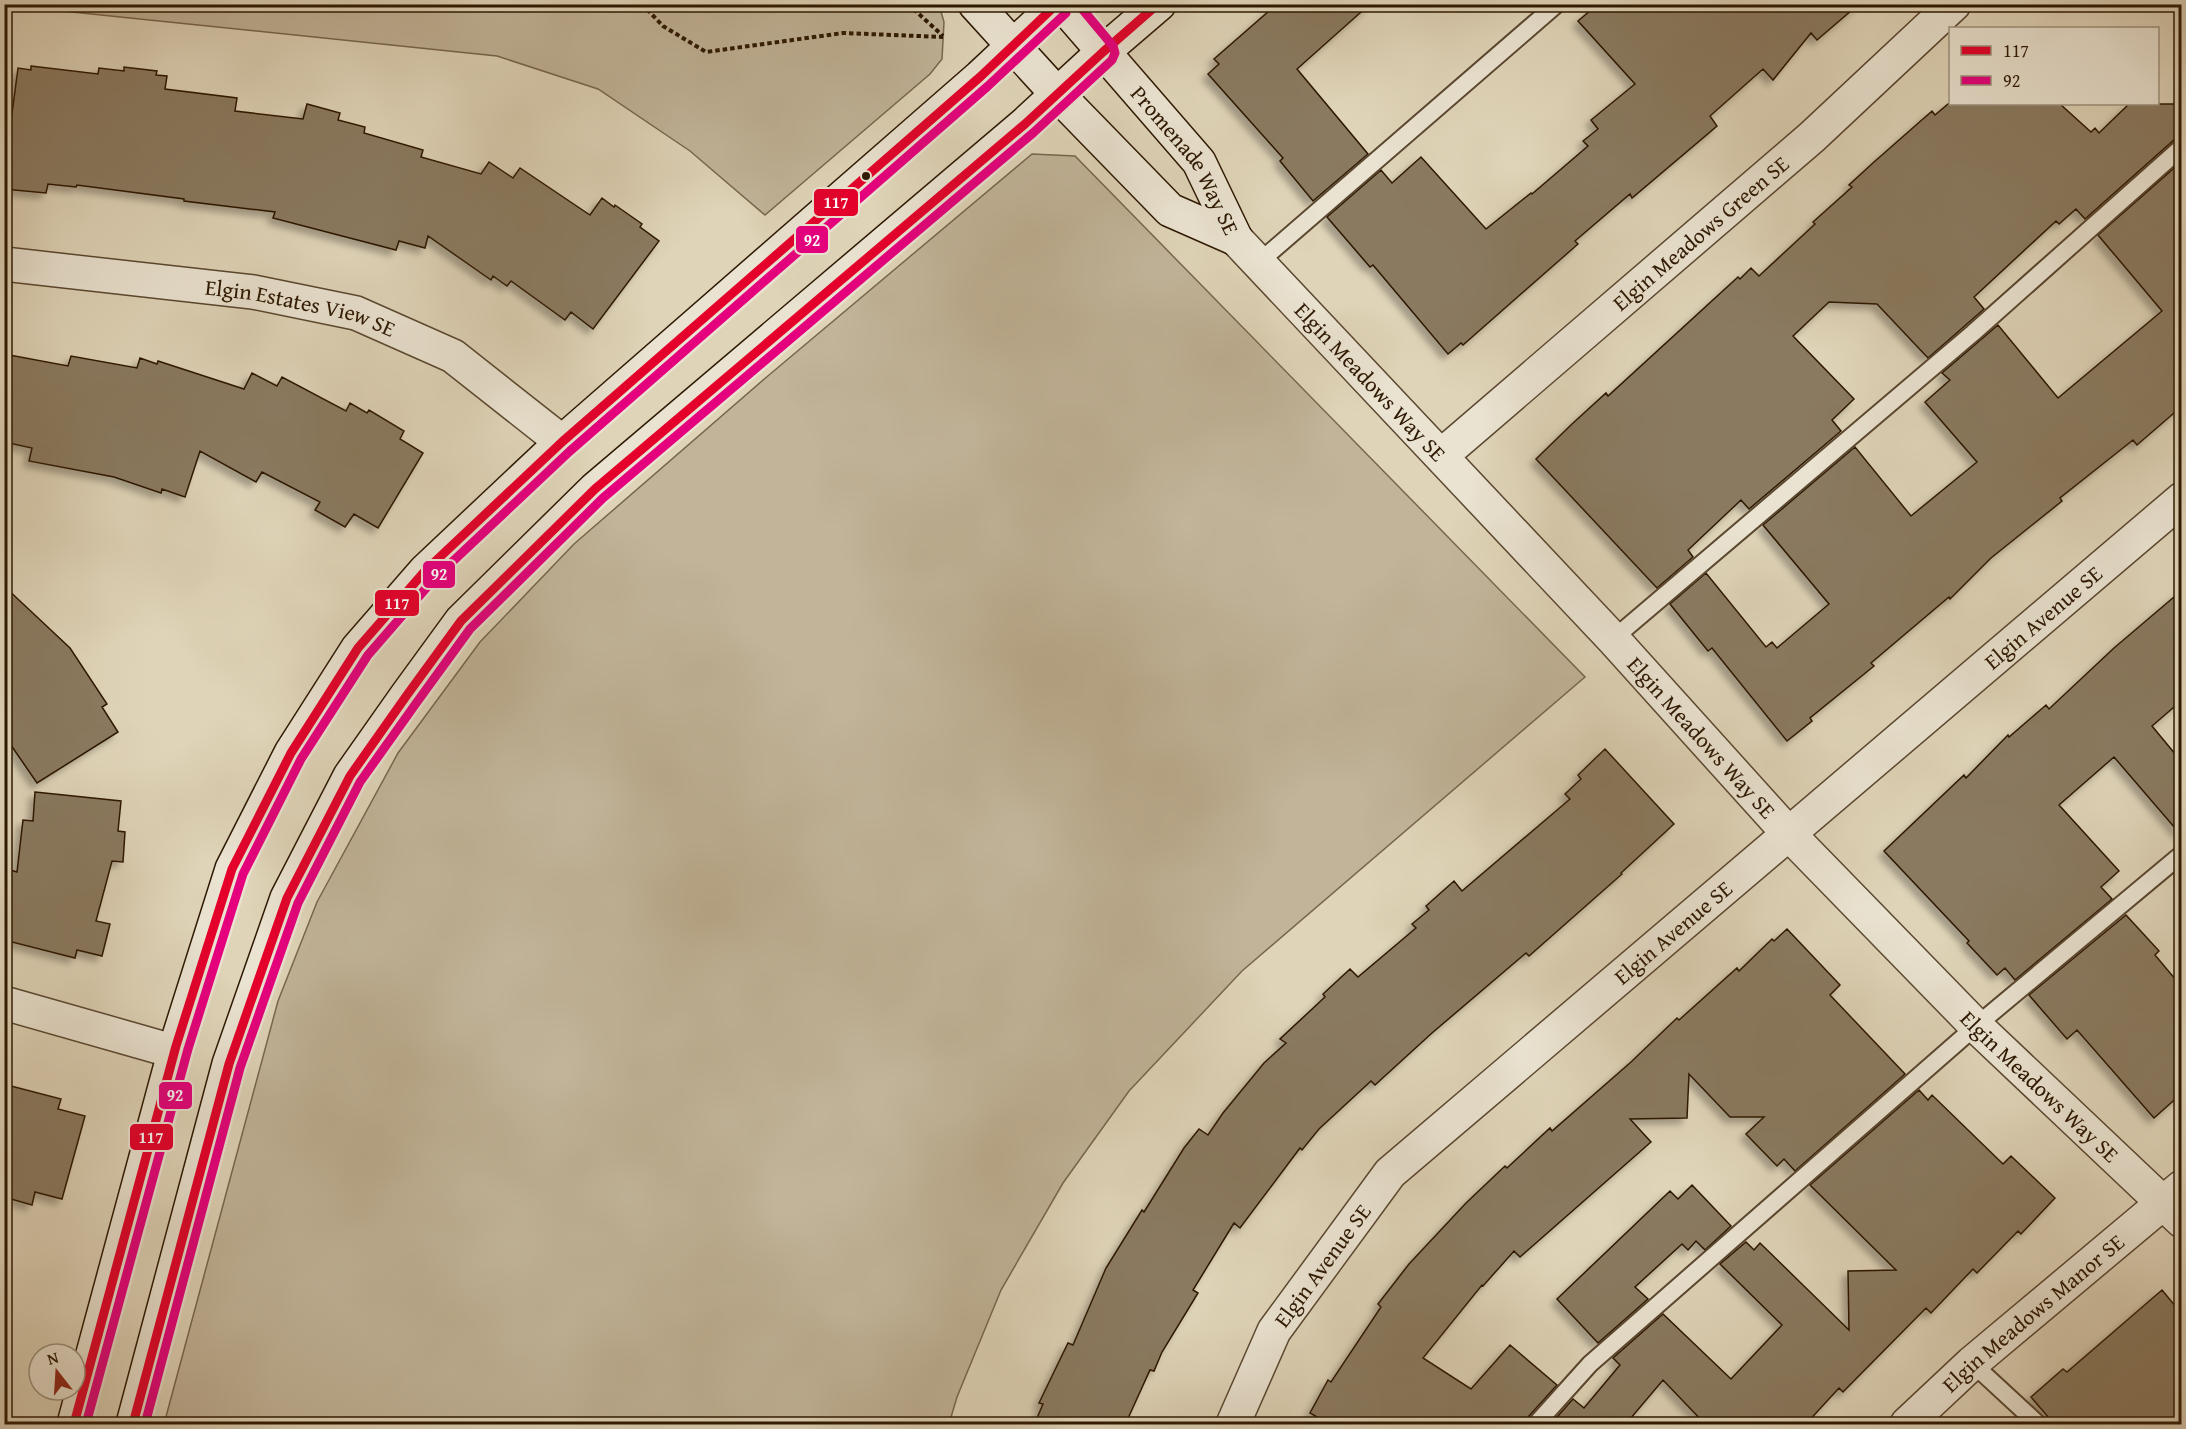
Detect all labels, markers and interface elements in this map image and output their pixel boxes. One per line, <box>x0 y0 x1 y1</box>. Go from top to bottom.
legend <box>1949 27 2159 105</box>
text: 117 <box>2003 37 2029 64</box>
text: 92 <box>2003 67 2020 94</box>
street label: Promenade Way SE <box>1123 78 1248 240</box>
street label: Elgin Meadows Green SE <box>1605 148 1796 318</box>
unlabelled marker <box>860 170 872 182</box>
line badge: 117 <box>813 188 859 217</box>
text: 117 <box>824 190 848 214</box>
line badge: 92 <box>795 225 829 254</box>
text: 92 <box>804 228 820 252</box>
street label: Elgin Estates View SE <box>204 271 401 345</box>
street label: Elgin Meadows Way SE <box>1287 295 1454 468</box>
street label: Elgin Avenue SE <box>1977 558 2109 677</box>
line badge: 92 <box>422 560 456 589</box>
text: 92 <box>431 562 447 586</box>
line badge: 117 <box>374 589 420 617</box>
text: 117 <box>385 591 409 615</box>
street label: Elgin Meadows Way SE <box>1620 649 1783 825</box>
street label: Elgin Avenue SE <box>1607 873 1739 992</box>
street label: Elgin Meadows Way SE <box>1953 1003 2126 1169</box>
line badge: 92 <box>158 1081 193 1110</box>
text: 92 <box>167 1083 183 1107</box>
line badge: 117 <box>129 1123 174 1151</box>
text: 117 <box>139 1125 163 1149</box>
street label: Elgin Avenue SE <box>1266 1197 1378 1334</box>
street label: Elgin Meadows Manor SE <box>1935 1226 2131 1399</box>
north arrow <box>27 1342 87 1402</box>
text: N <box>44 1345 62 1371</box>

